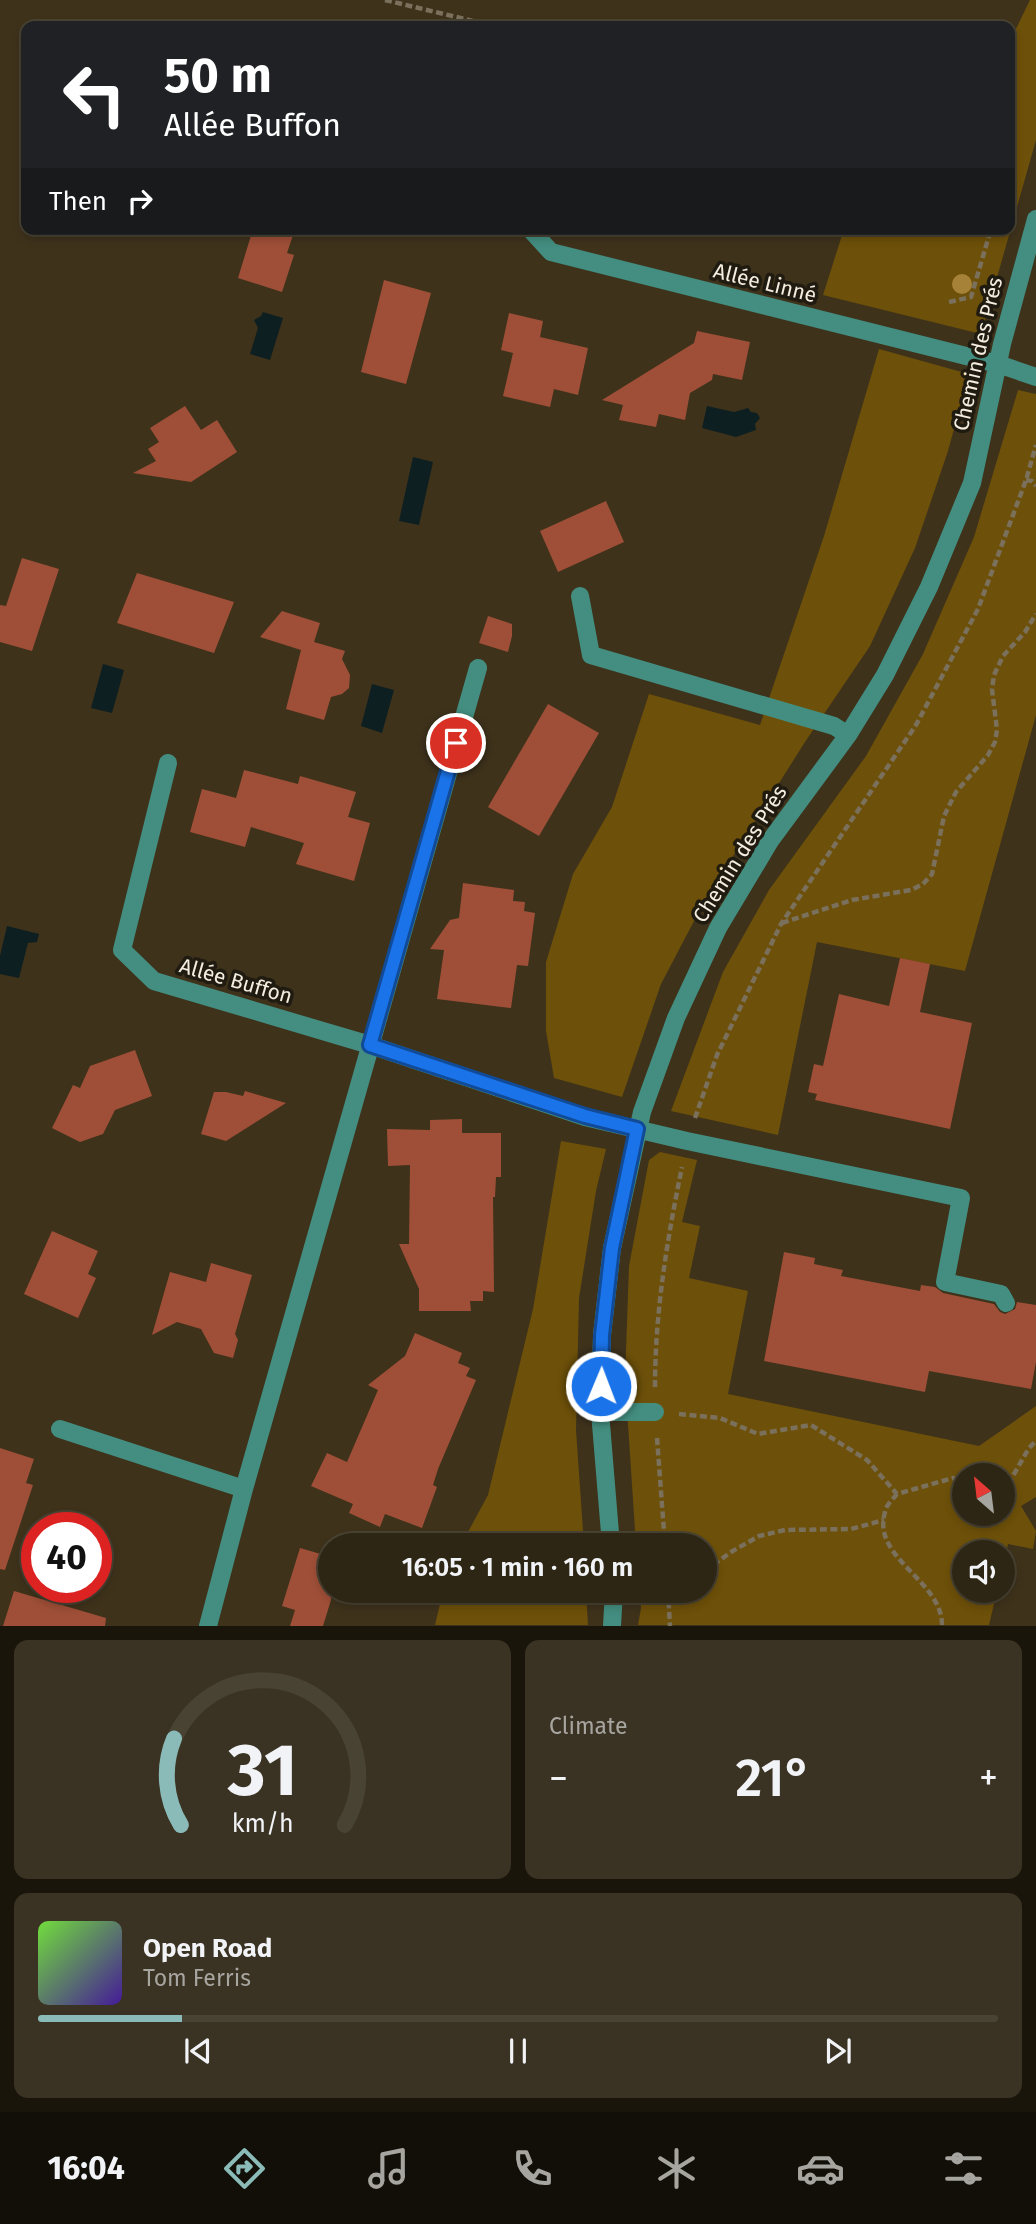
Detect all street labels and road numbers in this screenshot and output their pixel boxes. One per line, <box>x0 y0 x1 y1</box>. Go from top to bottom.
street label: Allée Linné <box>711 258 819 308</box>
street label: Chemin des Prés <box>948 274 1008 433</box>
street label: Chemin des Prés <box>687 780 793 927</box>
street label: Allée Buffon <box>177 953 295 1009</box>

